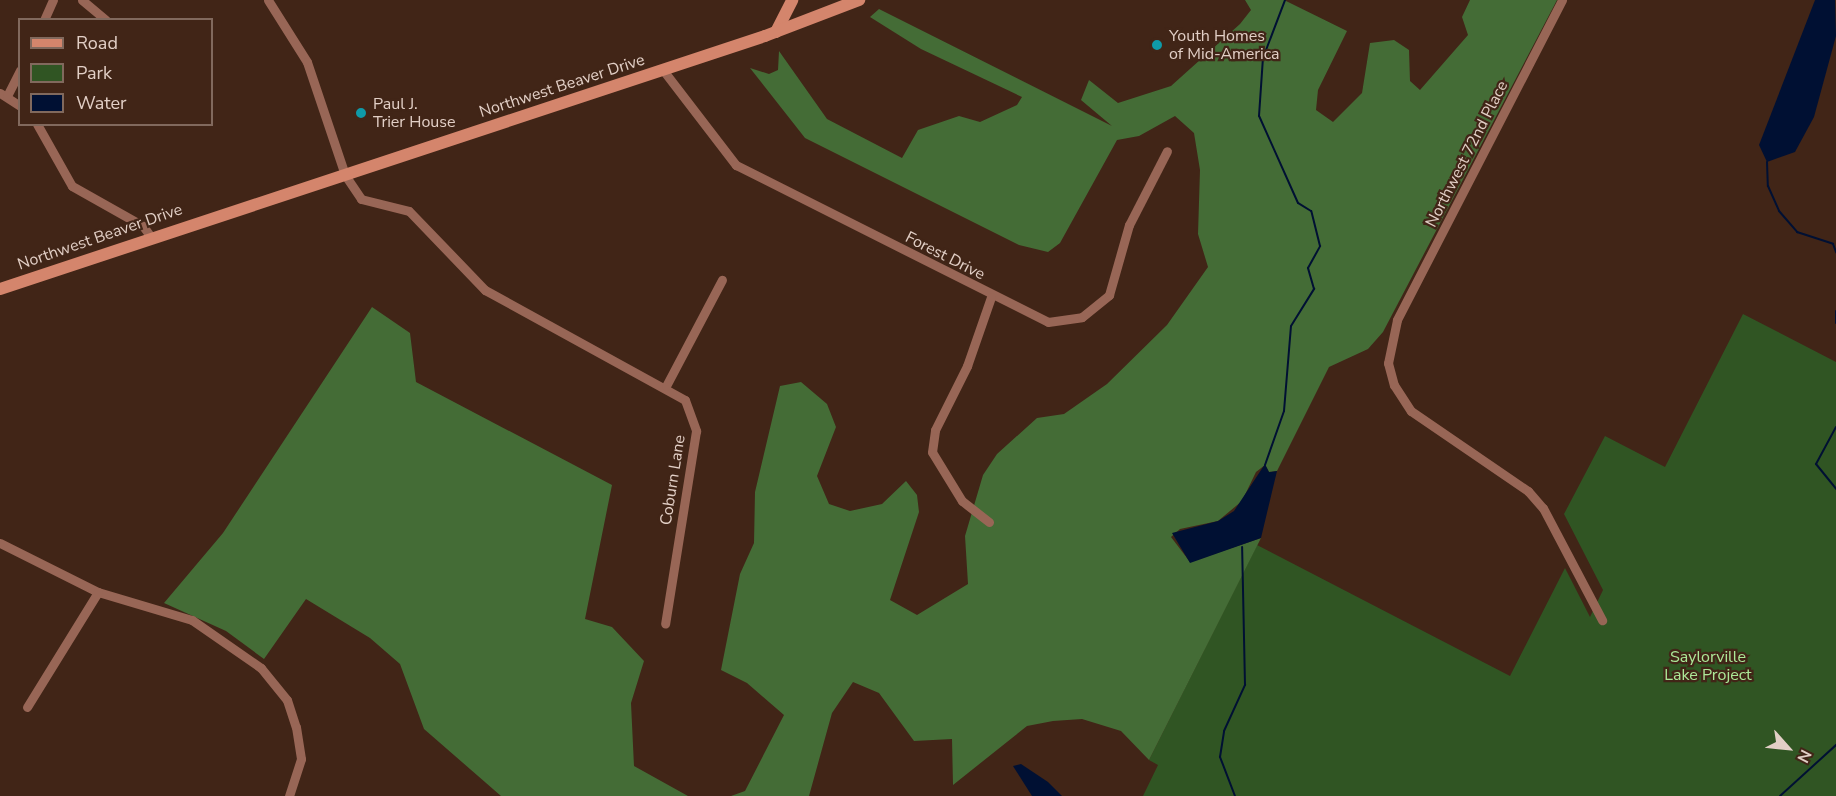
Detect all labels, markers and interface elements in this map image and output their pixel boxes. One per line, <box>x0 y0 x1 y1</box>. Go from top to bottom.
legend <box>18 18 213 126</box>
place label: Youth Homes of Mid-America <box>1169 26 1280 64</box>
text: Road <box>76 31 118 55</box>
marker: Youth Homes of Mid-America <box>1150 38 1164 52</box>
street label: Northwest Beaver Drive <box>477 50 647 122</box>
text: Park <box>76 61 112 85</box>
street label: Northwest 72nd Place <box>1422 78 1512 230</box>
text: Water <box>76 91 127 115</box>
place label: Paul J. Trier House <box>373 94 455 132</box>
marker: Paul J. Trier House <box>354 106 368 120</box>
street label: Northwest Beaver Drive <box>15 200 185 274</box>
street label: Forest Drive <box>902 228 988 284</box>
street label: Coburn Lane <box>656 434 690 526</box>
park label: Saylorville Lake Project <box>1664 647 1752 685</box>
north arrow <box>1758 718 1818 778</box>
text: N <box>1792 746 1817 766</box>

